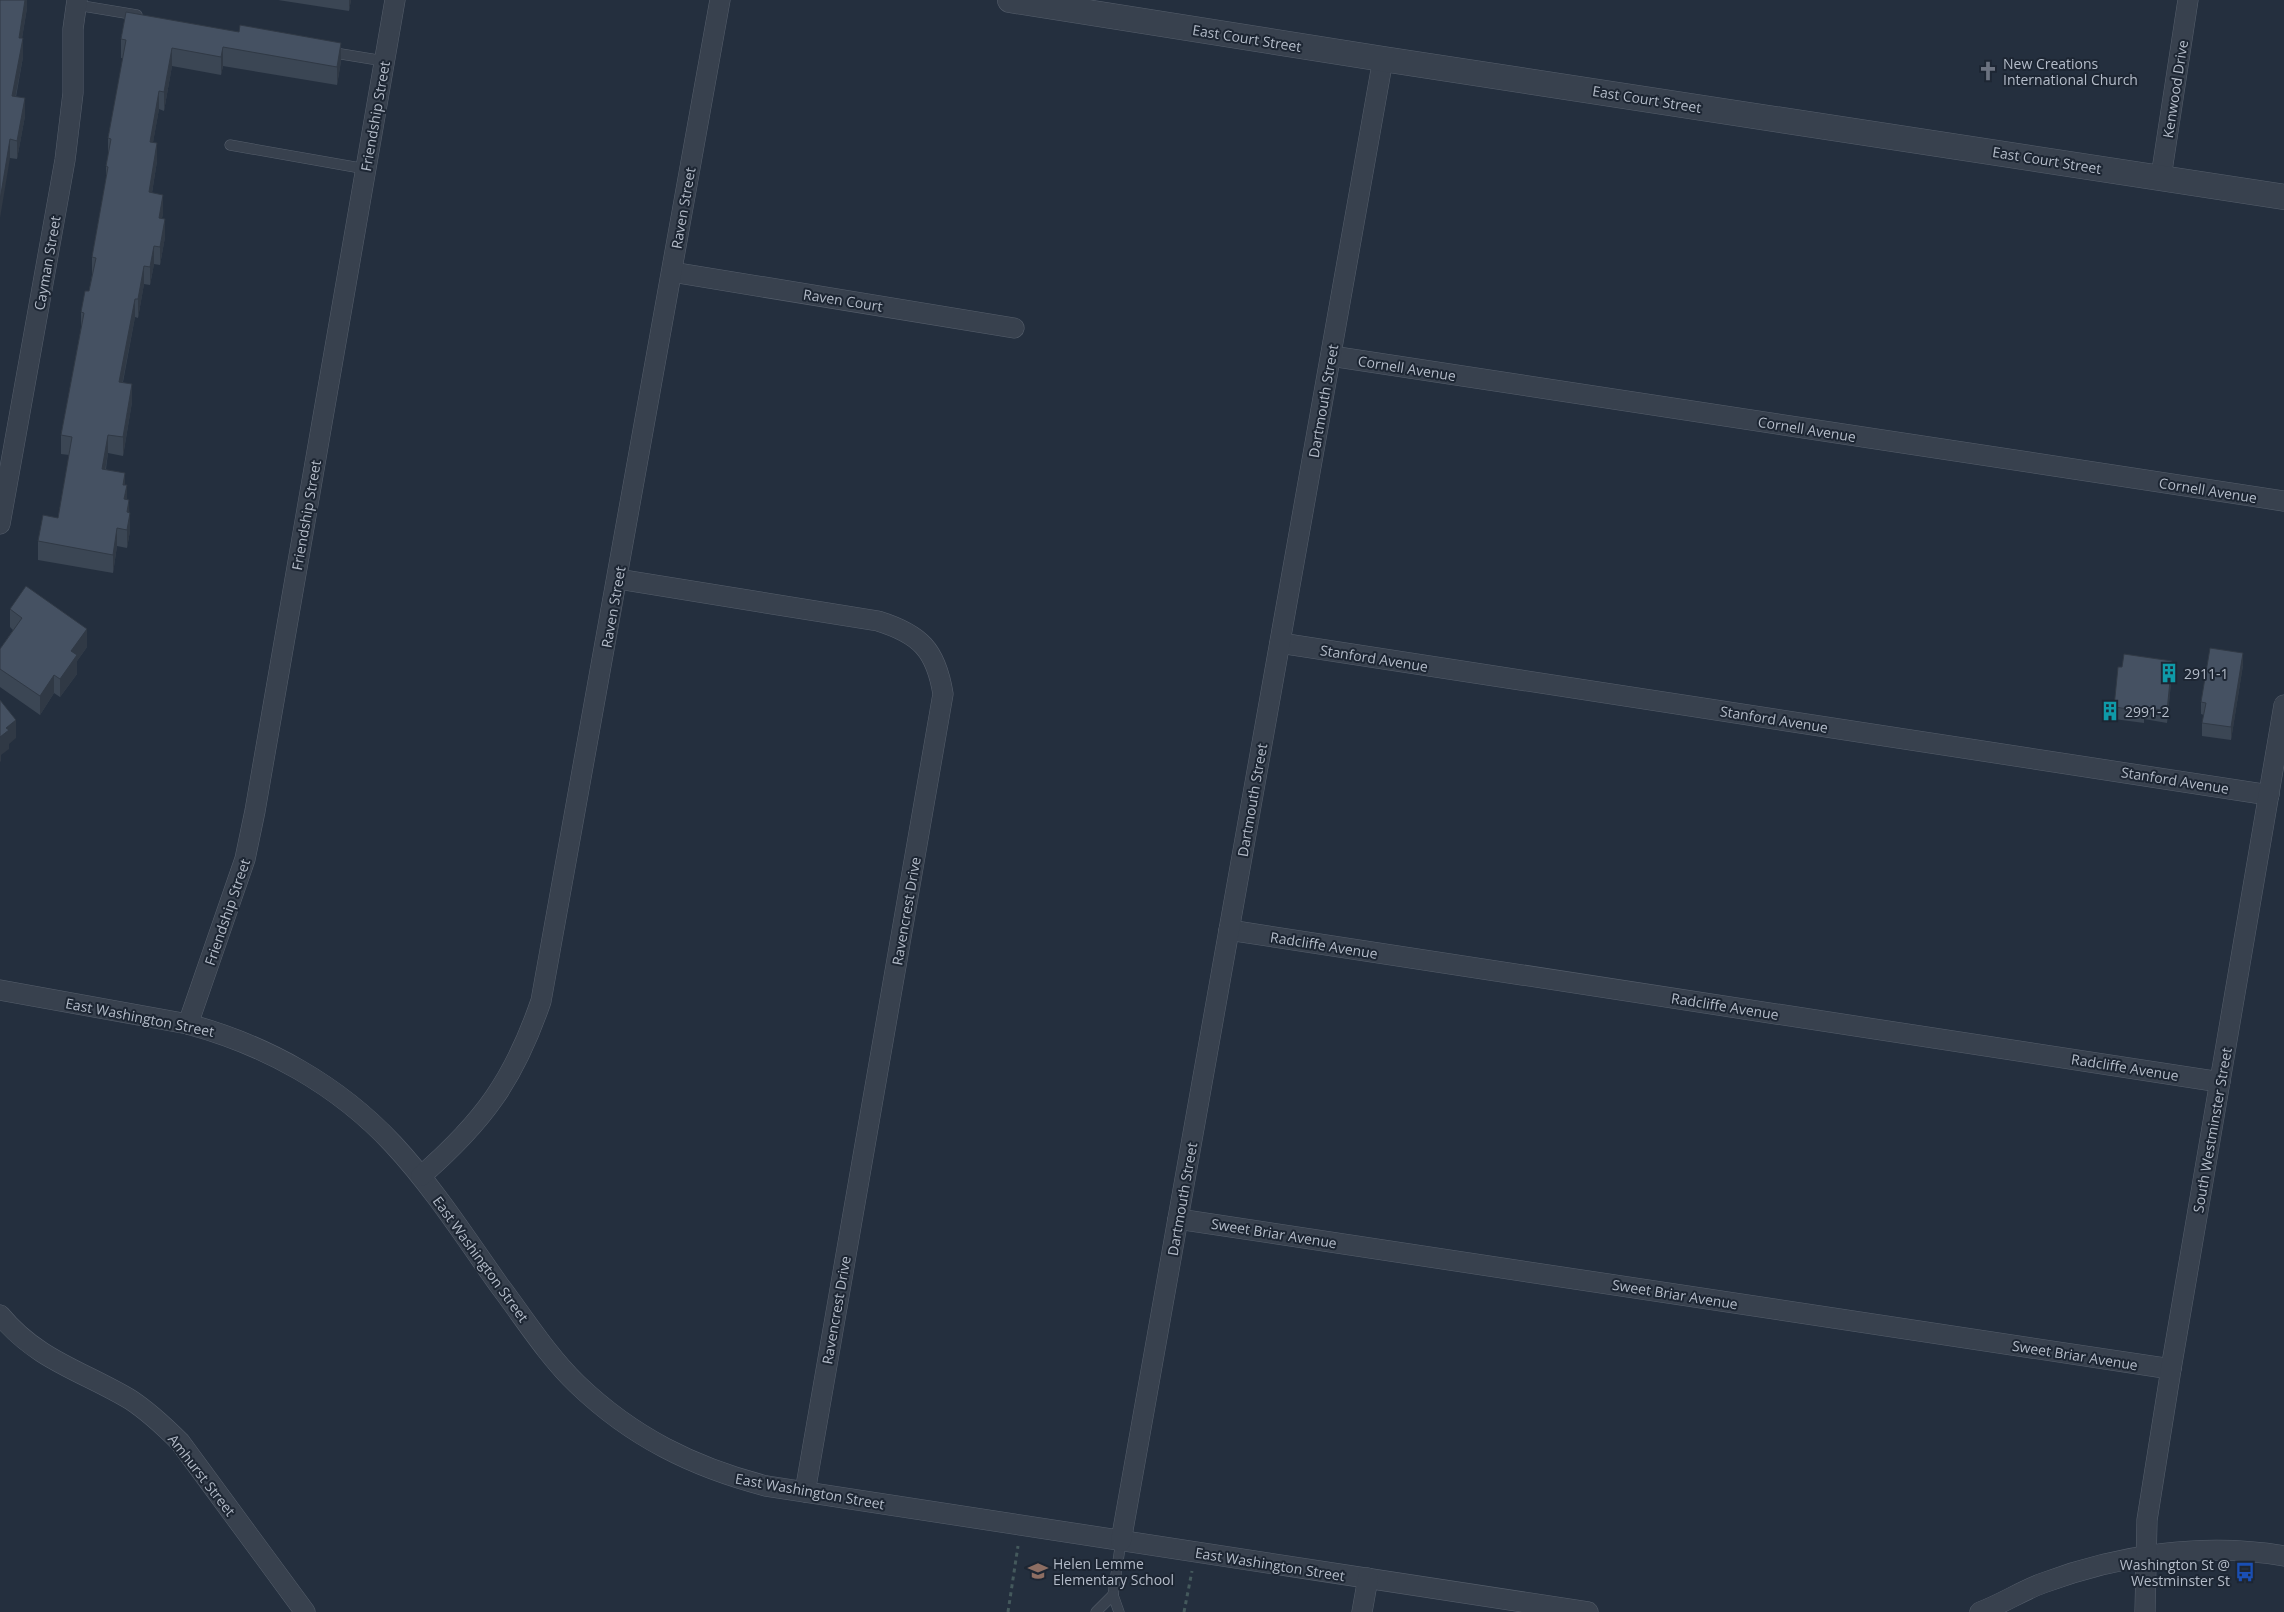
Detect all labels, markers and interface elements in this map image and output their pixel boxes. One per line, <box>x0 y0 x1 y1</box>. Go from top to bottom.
street label: East Court Street <box>1191 20 1303 56</box>
street label: Kenwood Drive <box>2158 38 2192 139</box>
place label: New Creations International Church <box>2003 54 2138 89</box>
street label: Friendship Street <box>356 59 394 173</box>
church icon: New Creations International Church <box>1977 60 1999 82</box>
street label: East Court Street <box>1591 81 1703 117</box>
street label: East Court Street <box>1991 142 2103 178</box>
street label: Raven Street <box>666 166 700 250</box>
street label: Cayman Street <box>29 214 65 312</box>
street label: Raven Court <box>802 284 884 316</box>
street label: Dartmouth Street <box>1304 343 1342 459</box>
street label: Cornell Avenue <box>1357 351 1457 385</box>
street label: Cornell Avenue <box>1757 412 1857 446</box>
street label: Friendship Street <box>287 458 325 572</box>
street label: Cornell Avenue <box>2158 473 2258 507</box>
street label: Raven Street <box>596 565 630 649</box>
street label: Stanford Avenue <box>1319 640 1429 676</box>
building icon: 2911-1 <box>2158 662 2180 684</box>
place label: 2911-1 <box>2184 664 2229 683</box>
building icon: 2991-2 <box>2099 700 2121 722</box>
street label: Stanford Avenue <box>1719 701 1829 737</box>
place label: 2991-2 <box>2125 702 2170 721</box>
street label: Dartmouth Street <box>1233 742 1271 858</box>
street label: Stanford Avenue <box>2120 762 2230 798</box>
street label: Ravencrest Drive <box>887 855 925 967</box>
street label: Friendship Street <box>200 856 254 968</box>
street label: Radcliffe Avenue <box>1269 927 1379 963</box>
street label: Radcliffe Avenue <box>1670 988 1780 1024</box>
street label: East Washington Street <box>64 993 216 1041</box>
street label: South Westminster Street <box>2188 1046 2236 1214</box>
street label: Radcliffe Avenue <box>2070 1049 2180 1085</box>
street label: Dartmouth Street <box>1163 1141 1201 1257</box>
street label: East Washington Street <box>429 1192 533 1326</box>
street label: Sweet Briar Avenue <box>1210 1214 1338 1252</box>
street label: Ravencrest Drive <box>817 1254 855 1366</box>
street label: Sweet Briar Avenue <box>1611 1275 1739 1313</box>
street label: Sweet Briar Avenue <box>2011 1336 2139 1374</box>
street label: Amhurst Street <box>164 1430 240 1520</box>
street label: East Washington Street <box>734 1469 886 1513</box>
street label: East Washington Street <box>1194 1543 1346 1585</box>
place label: Helen Lemme Elementary School <box>1053 1554 1174 1589</box>
place label: Washington St @ Westminster St <box>2120 1555 2230 1590</box>
school or university icon: Helen Lemme Elementary School <box>1027 1560 1049 1582</box>
bus stop icon: Washington St @ Westminster St <box>2234 1561 2256 1583</box>

